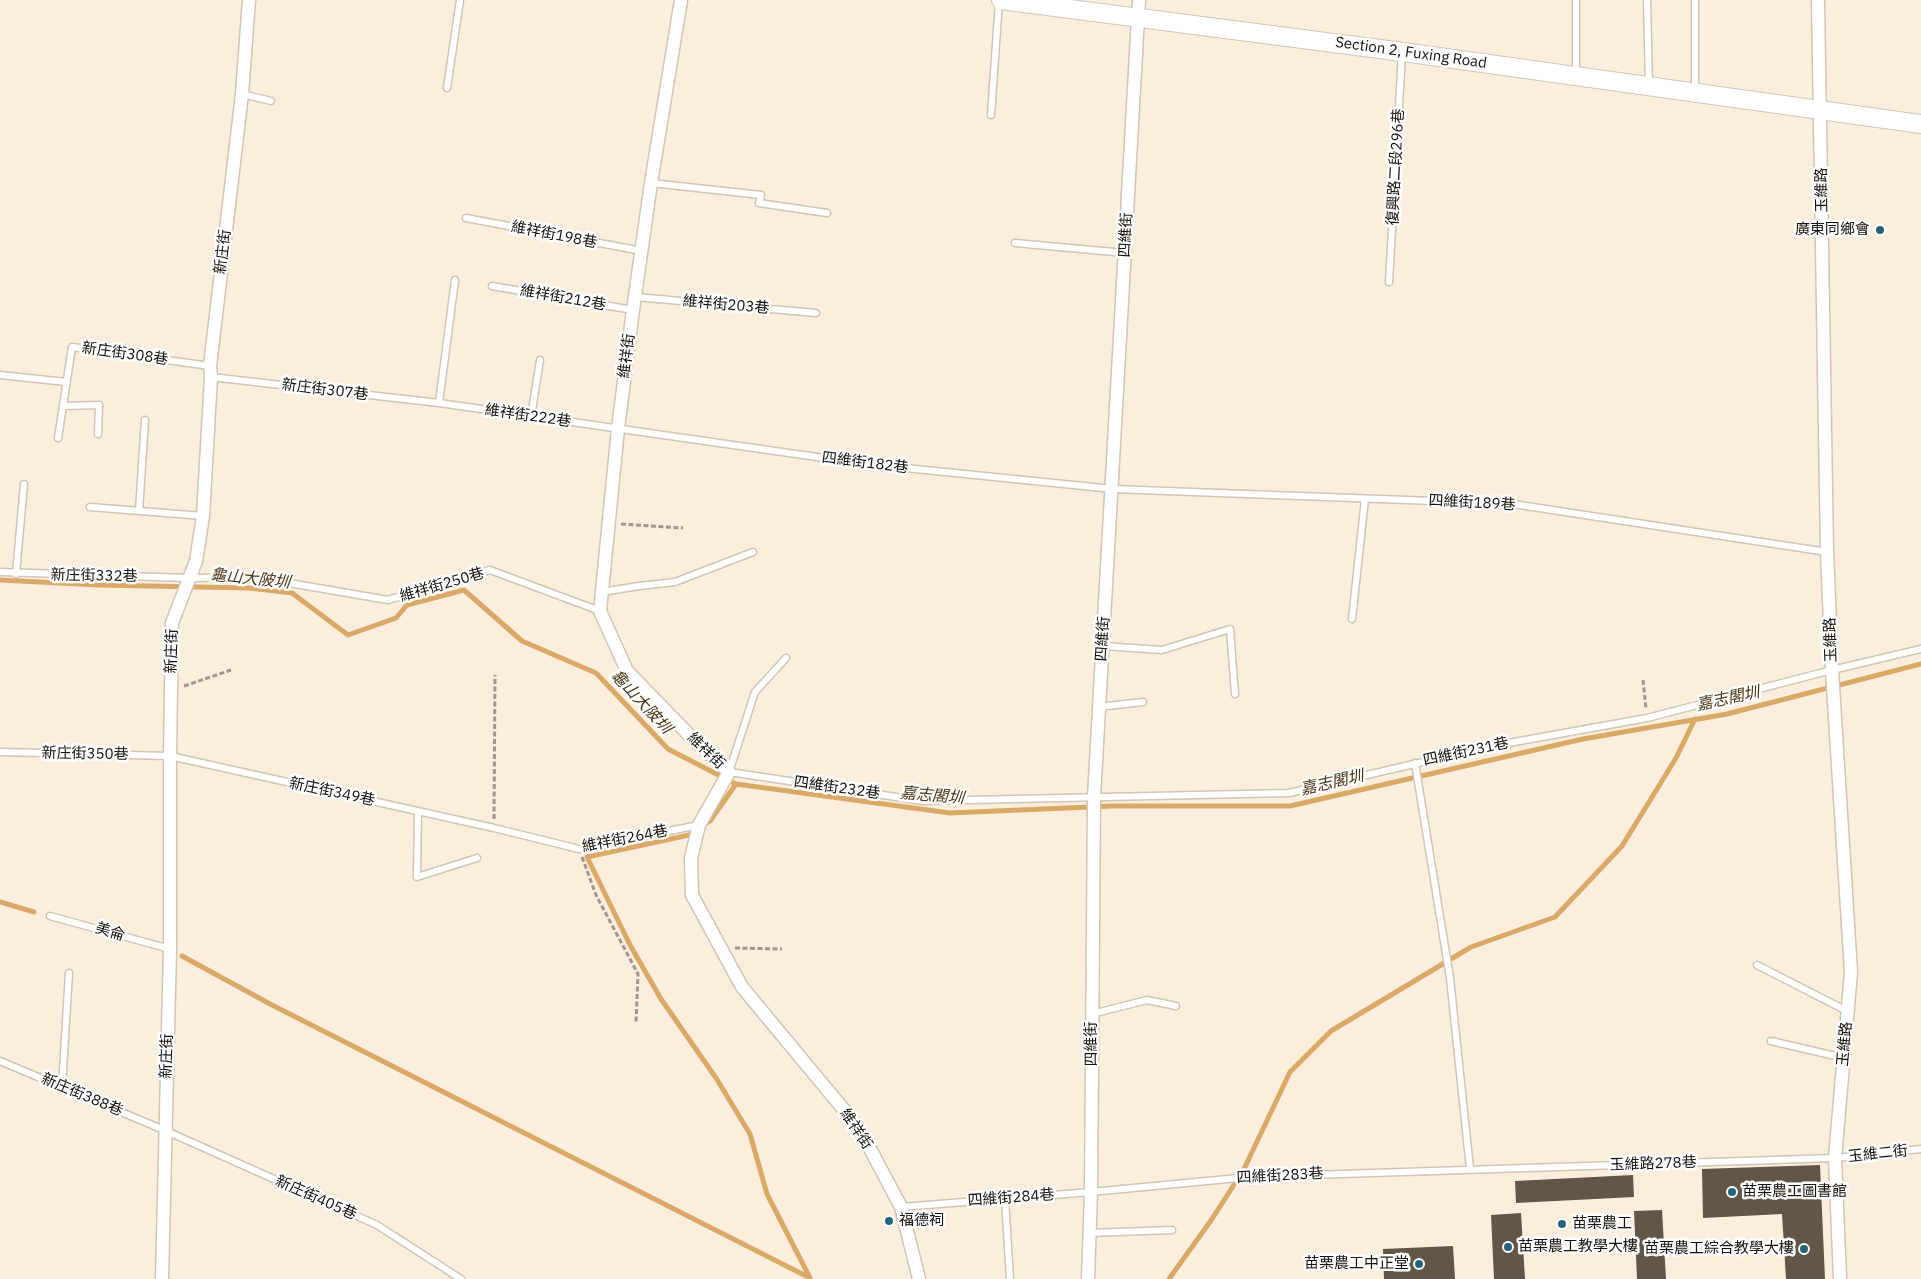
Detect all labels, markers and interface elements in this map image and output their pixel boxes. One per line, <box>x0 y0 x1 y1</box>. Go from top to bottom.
street label: Section 2, Fuxing Road <box>1334 33 1488 73</box>
street label: 復興路二段296巷 <box>1384 108 1408 226</box>
street label: 玉維路 <box>1813 167 1831 213</box>
street label: 四維街 <box>1116 212 1136 258</box>
street label: 維祥街198巷 <box>510 218 598 252</box>
place label: 廣東同鄉會 <box>1795 221 1870 239</box>
marker: 廣東同鄉會 <box>1874 224 1886 236</box>
street label: 新庄街 <box>211 229 235 275</box>
street label: 維祥街212巷 <box>519 282 607 314</box>
street label: 維祥街203巷 <box>682 292 770 318</box>
street label: 維祥街 <box>615 333 639 379</box>
street label: 新庄街308巷 <box>81 339 169 369</box>
street label: 新庄街307巷 <box>281 376 369 404</box>
street label: 維祥街222巷 <box>484 401 572 431</box>
street label: 四維街182巷 <box>821 449 909 477</box>
street label: 四維街189巷 <box>1428 492 1516 514</box>
street label: 維祥街250巷 <box>398 564 486 606</box>
water label: 龜山大陂圳 <box>209 565 291 593</box>
street label: 新庄街332巷 <box>50 566 138 586</box>
street label: 四維街 <box>1092 616 1114 662</box>
street label: 玉維路 <box>1821 617 1841 663</box>
street label: 新庄街 <box>162 628 182 674</box>
water label: 龜山大陂圳 <box>607 666 675 738</box>
water label: 嘉志閣圳 <box>1695 683 1761 715</box>
street label: 維祥街 <box>684 729 728 773</box>
street label: 四維街231巷 <box>1422 734 1510 770</box>
street label: 新庄街350巷 <box>41 744 129 764</box>
water label: 嘉志閣圳 <box>1299 766 1365 800</box>
street label: 四維街232巷 <box>793 773 881 803</box>
street label: 新庄街349巷 <box>288 774 376 810</box>
water label: 嘉志閣圳 <box>899 784 965 808</box>
street label: 維祥街264巷 <box>581 822 669 856</box>
street label: 美侖 <box>93 919 127 945</box>
street label: 玉維路 <box>1834 1021 1856 1067</box>
street label: 四維街 <box>1083 1022 1101 1066</box>
street label: 新庄街 <box>157 1033 177 1079</box>
street label: 新庄街388巷 <box>38 1070 126 1120</box>
street label: 維祥街 <box>836 1105 876 1153</box>
street label: 玉維二街 <box>1847 1142 1909 1166</box>
street label: 玉維路278巷 <box>1609 1153 1697 1175</box>
street label: 四維街283巷 <box>1236 1165 1324 1187</box>
street label: 新庄街405巷 <box>273 1172 359 1224</box>
place label: 苗栗農工圖書館 <box>1742 1183 1847 1201</box>
street label: 四維街284巷 <box>967 1186 1055 1210</box>
marker: 苗栗農工圖書館 <box>1726 1186 1738 1198</box>
place label: 福德祠 <box>899 1212 944 1230</box>
marker: 福德祠 <box>883 1215 895 1227</box>
place label: 苗栗農工 <box>1572 1215 1632 1233</box>
marker: 苗栗農工 <box>1556 1218 1568 1230</box>
place label: 苗栗農工教學大樓 <box>1518 1238 1638 1256</box>
place label: 苗栗農工綜合教學大樓 <box>1644 1240 1794 1258</box>
marker: 苗栗農工教學大樓 <box>1502 1241 1514 1253</box>
marker: 苗栗農工綜合教學大樓 <box>1798 1243 1810 1255</box>
place label: 苗栗農工中正堂 <box>1304 1255 1409 1273</box>
marker: 苗栗農工中正堂 <box>1413 1258 1425 1270</box>

